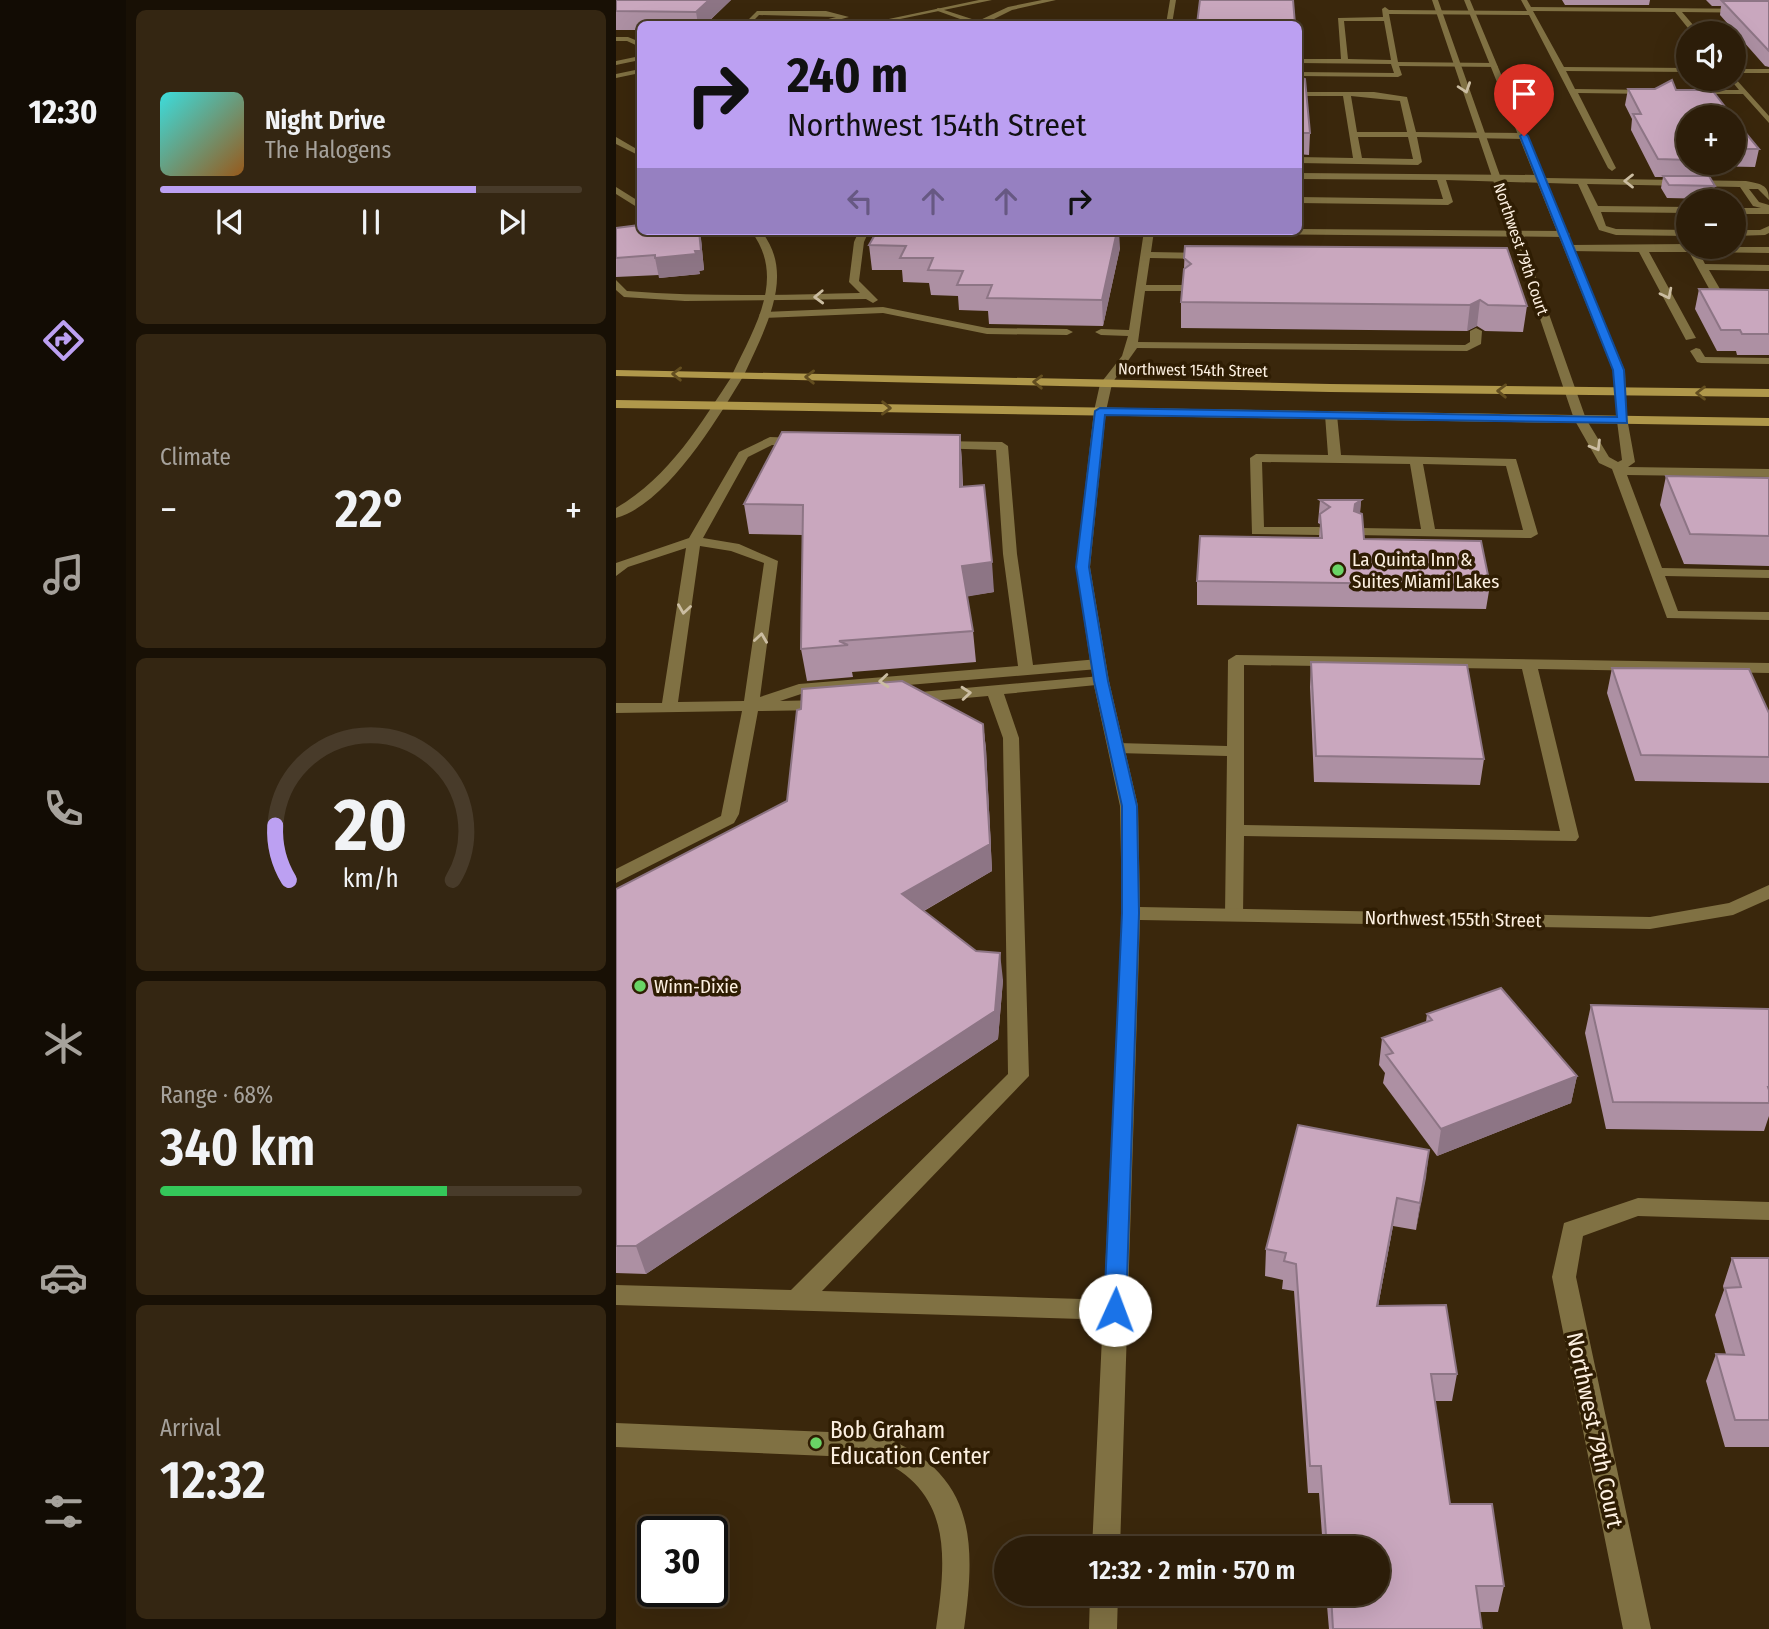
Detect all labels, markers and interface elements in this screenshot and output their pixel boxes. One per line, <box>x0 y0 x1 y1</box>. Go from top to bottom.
map controls <box>1676 21 1746 259</box>
button: sound <box>1676 21 1746 91</box>
text: 240 m <box>787 46 908 105</box>
icon: right <box>672 49 763 140</box>
pin <box>1494 64 1554 136</box>
icon: arrive <box>1505 75 1543 113</box>
one-way arrow <box>1457 81 1471 93</box>
text: 12:30 <box>29 93 97 131</box>
text: Night Drive <box>265 105 385 136</box>
button: + <box>1676 105 1746 175</box>
text: Northwest 154th Street <box>787 106 1086 144</box>
text: The Halogens <box>265 136 391 164</box>
one-way arrow <box>1623 173 1634 189</box>
street label: Northwest 79th Court <box>1489 180 1553 318</box>
icon: left <box>841 182 879 220</box>
icon: ahead <box>914 182 952 220</box>
icon: ahead <box>987 182 1025 220</box>
icon: right <box>1060 182 1098 220</box>
button: − <box>1676 189 1746 259</box>
icon: previous <box>211 203 249 241</box>
icon: pause <box>352 203 390 241</box>
icon: next <box>493 203 531 241</box>
one-way arrow <box>1658 286 1672 299</box>
one-way arrow <box>813 290 824 305</box>
icon: directions <box>39 316 88 365</box>
street label: Northwest 154th Street <box>1118 359 1269 381</box>
one-way arrow <box>671 366 682 382</box>
one-way arrow <box>805 369 815 385</box>
one-way arrow <box>1032 375 1043 390</box>
one-way arrow <box>1496 383 1507 399</box>
one-way arrow <box>1695 385 1706 401</box>
one-way arrow <box>881 400 892 416</box>
one-way arrow <box>1587 439 1600 452</box>
text: Climate <box>160 443 231 471</box>
text: 22° <box>335 478 407 541</box>
text: − <box>160 487 177 533</box>
text: + <box>565 487 582 533</box>
place label: La Quinta Inn & Suites Miami Lakes <box>1352 548 1499 593</box>
icon: music <box>39 550 88 599</box>
marker: La Quinta Inn & Suites Miami Lakes <box>1330 562 1346 578</box>
one-way arrow <box>677 603 692 614</box>
one-way arrow <box>753 632 768 644</box>
one-way arrow <box>878 674 890 689</box>
one-way arrow <box>960 685 972 700</box>
text: 20 <box>333 783 408 870</box>
icon: phone <box>39 784 88 833</box>
text: km/h <box>343 864 399 894</box>
street label: Northwest 155th Street <box>1364 906 1542 932</box>
place label: Winn-Dixie <box>654 975 738 998</box>
marker: Winn-Dixie <box>632 978 648 994</box>
icon: climate <box>39 1019 88 1068</box>
text: Range · 68% <box>160 1081 273 1109</box>
text: 340 km <box>160 1116 315 1179</box>
icon: car <box>39 1253 88 1302</box>
position arrow <box>1078 1273 1152 1347</box>
street label: Northwest 79th Court <box>1561 1330 1629 1531</box>
text: Arrival <box>160 1414 221 1442</box>
place label: Bob Graham Education Center <box>830 1416 990 1470</box>
marker: Bob Graham Education Center <box>808 1435 824 1451</box>
text: 12:32 <box>160 1449 266 1512</box>
icon: filters <box>39 1487 88 1536</box>
speed limit sign: 30 <box>637 1516 728 1607</box>
text: 12:32 · 2 min · 570 m <box>1089 1555 1295 1586</box>

